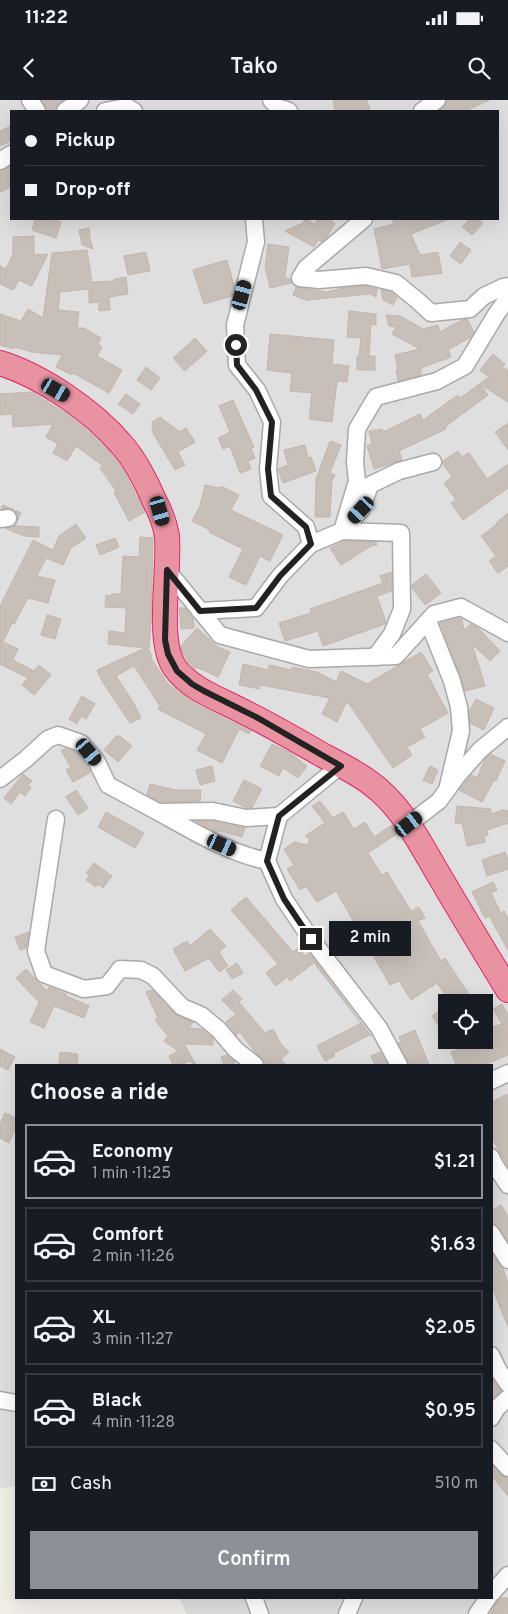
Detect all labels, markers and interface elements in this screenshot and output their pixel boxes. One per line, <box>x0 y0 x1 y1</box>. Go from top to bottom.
text: 11:22 <box>25 6 68 30</box>
icon: back <box>15 54 43 82</box>
text: Tako <box>230 54 278 81</box>
icon: search <box>465 54 493 82</box>
text: Pickup <box>55 129 115 153</box>
text: Drop-off <box>55 178 130 202</box>
car <box>230 279 253 311</box>
route start <box>225 334 247 356</box>
car <box>39 376 72 404</box>
car <box>345 494 376 526</box>
car <box>148 495 171 527</box>
car <box>73 736 104 768</box>
car <box>392 809 425 839</box>
car <box>205 832 238 858</box>
callout: 2 min <box>328 922 411 956</box>
route end <box>300 928 322 950</box>
text: 2 min <box>349 928 391 948</box>
map controls <box>438 994 493 1049</box>
button: locate <box>438 994 493 1049</box>
text: Choose a ride <box>30 1080 168 1107</box>
icon: car <box>32 1139 77 1184</box>
text: Economy <box>92 1140 173 1164</box>
text: $1.21 <box>434 1150 476 1174</box>
text: 1 min · 11:25 <box>92 1164 171 1184</box>
icon: car <box>32 1222 77 1267</box>
text: Comfort <box>92 1223 164 1247</box>
text: $1.63 <box>430 1233 476 1257</box>
text: 2 min · 11:26 <box>92 1247 175 1267</box>
icon: car <box>32 1305 77 1350</box>
text: XL <box>92 1306 115 1330</box>
text: $2.05 <box>424 1316 476 1340</box>
text: 3 min · 11:27 <box>92 1330 173 1350</box>
icon: car <box>32 1388 77 1433</box>
text: Black <box>92 1389 142 1413</box>
text: $0.95 <box>425 1399 476 1423</box>
text: 4 min · 11:28 <box>92 1413 175 1433</box>
icon: cash <box>30 1470 58 1498</box>
text: Cash <box>70 1472 112 1496</box>
text: 510 m <box>435 1474 478 1494</box>
button: Confirm <box>30 1531 478 1589</box>

